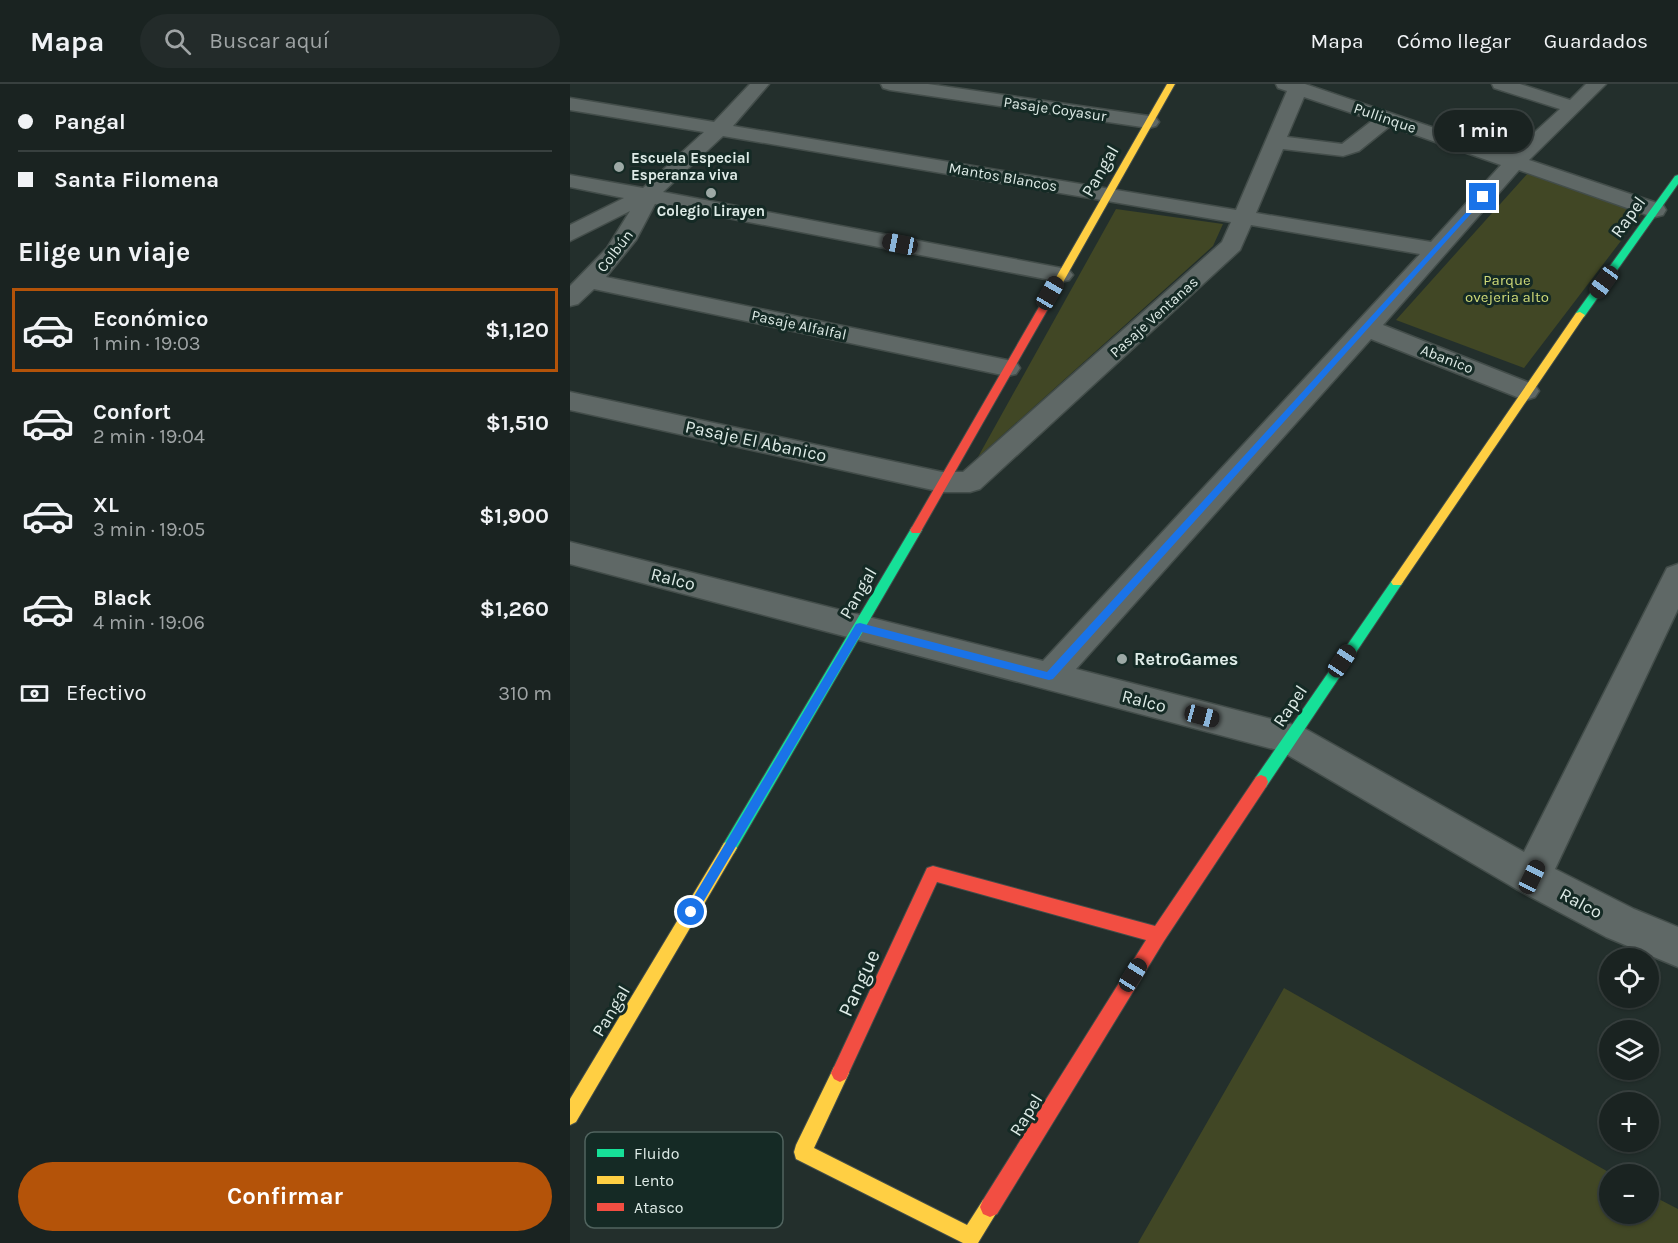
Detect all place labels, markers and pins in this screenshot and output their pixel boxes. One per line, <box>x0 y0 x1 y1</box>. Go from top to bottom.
place label: Escuela Especial Esperanza viva <box>631 149 750 184</box>
marker: Escuela Especial Esperanza viva <box>612 160 626 174</box>
marker: Colegio Lirayen <box>704 186 718 200</box>
place label: Colegio Lirayen <box>657 202 765 220</box>
place label: RetroGames <box>1134 648 1238 670</box>
marker: RetroGames <box>1115 652 1129 666</box>

